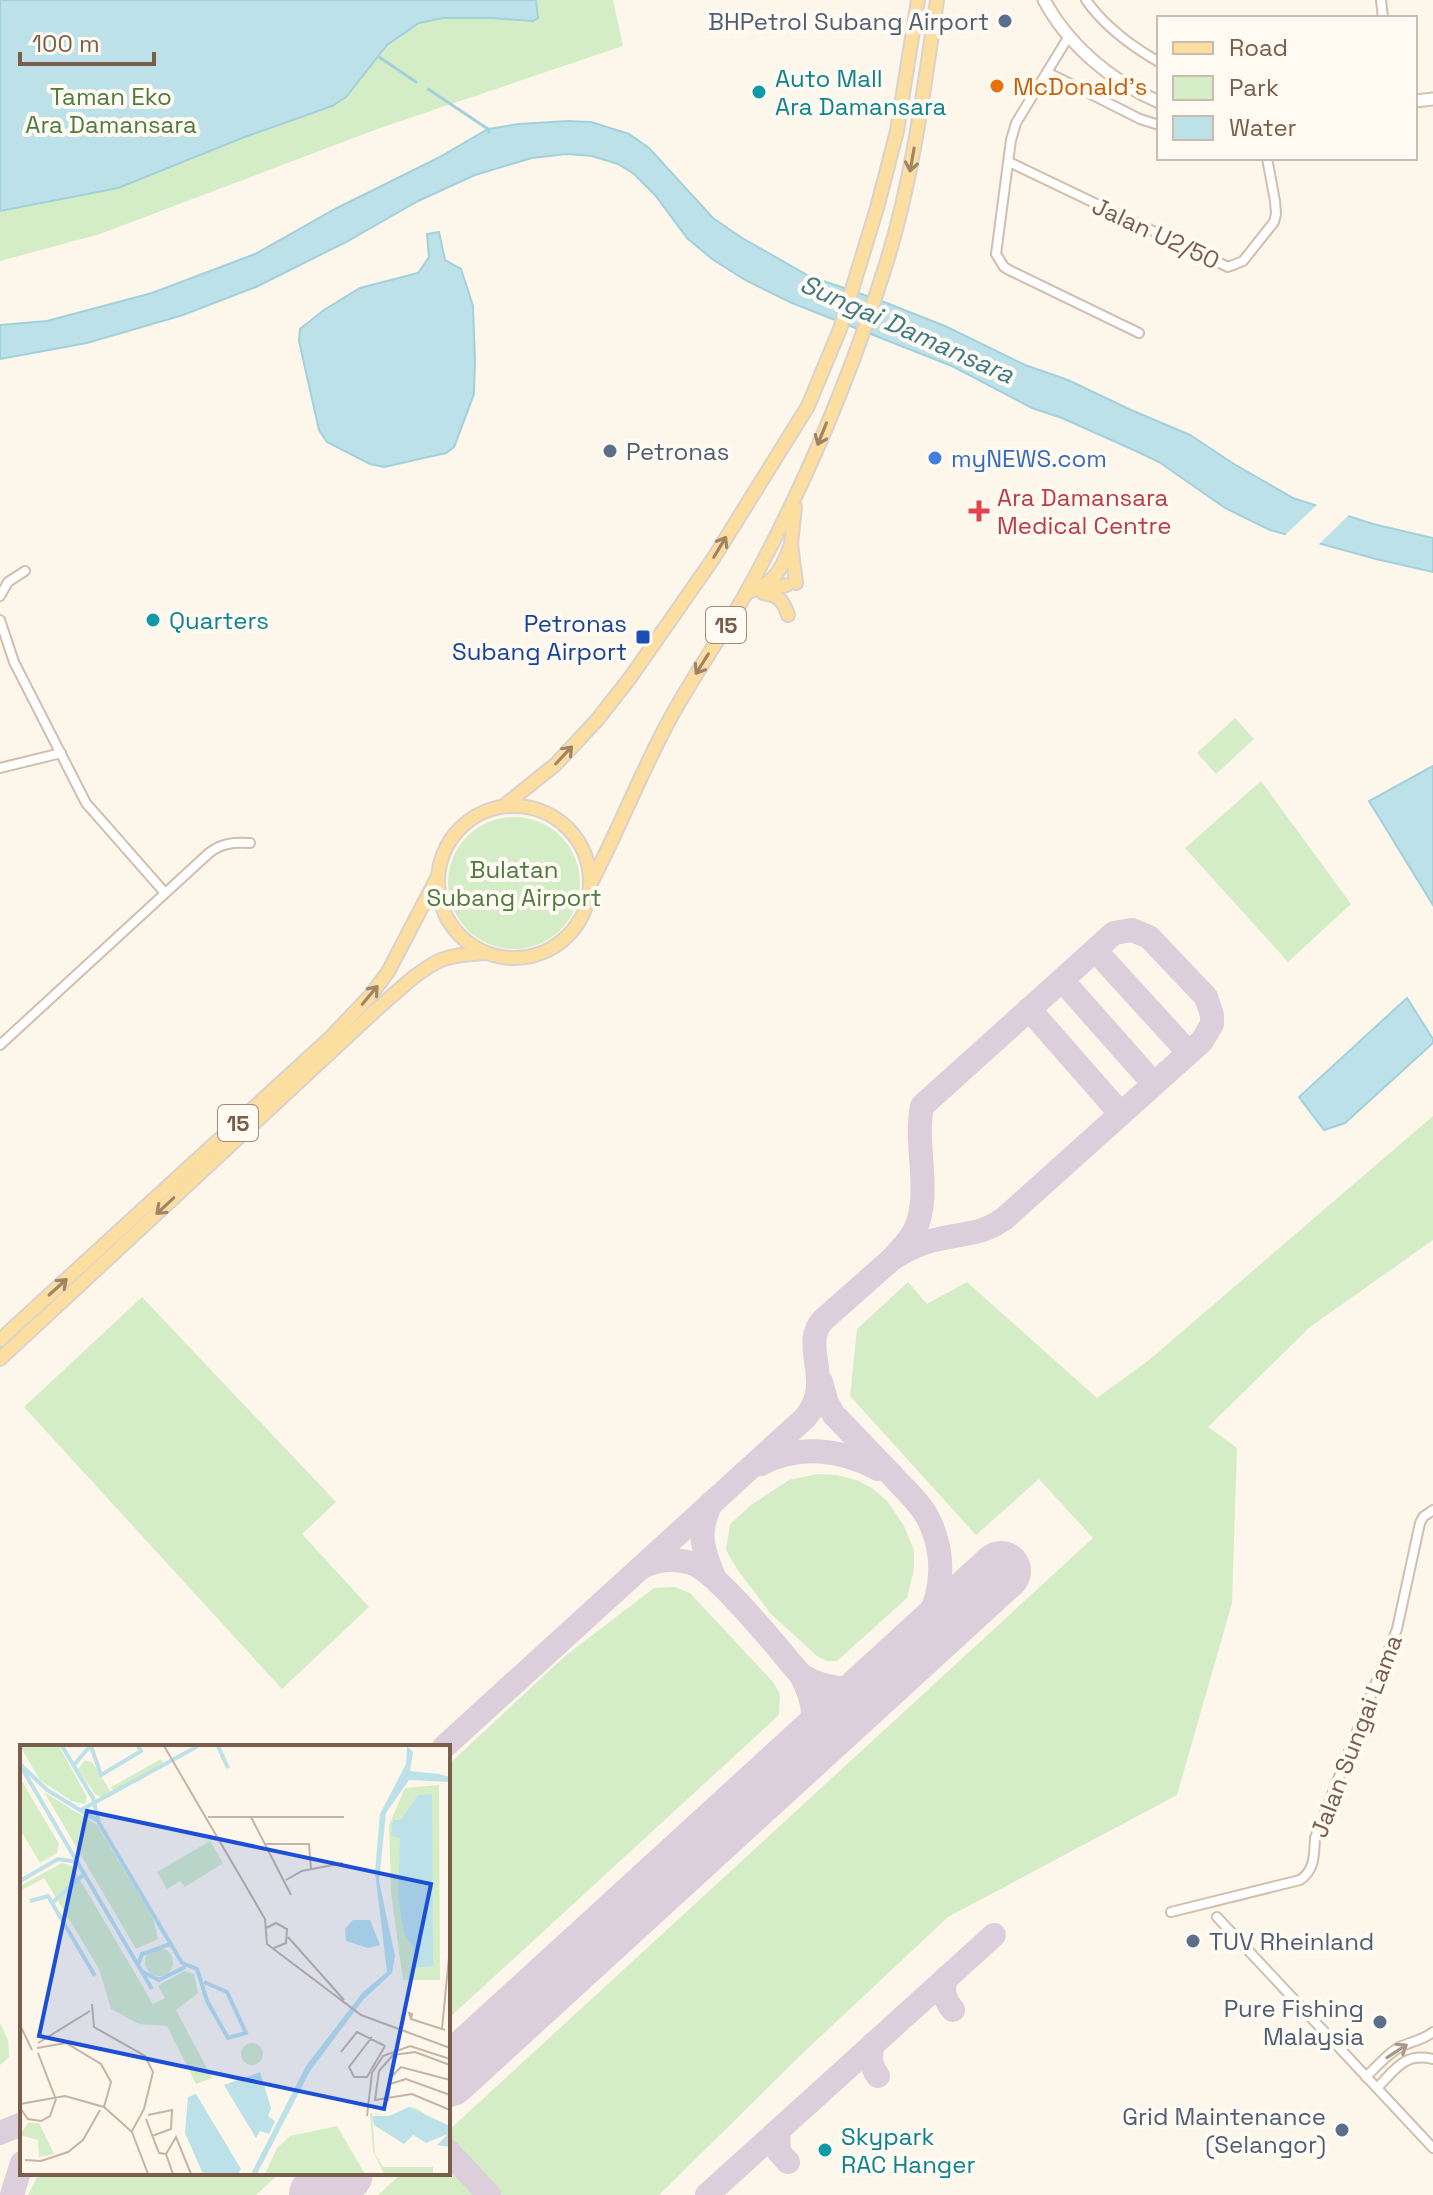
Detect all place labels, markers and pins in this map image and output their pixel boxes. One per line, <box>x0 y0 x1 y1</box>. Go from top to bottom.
place label: BHPetrol Subang Airport <box>708 6 989 37</box>
marker: BHPetrol Subang Airport <box>996 12 1014 30</box>
place label: Auto Mall Ara Damansara <box>775 63 947 122</box>
place label: McDonald's <box>1013 71 1147 102</box>
marker: McDonald's <box>988 77 1006 95</box>
marker: Auto Mall Ara Damansara <box>750 83 768 101</box>
place label: Petronas <box>626 436 729 467</box>
marker: Petronas <box>601 442 619 460</box>
place label: myNEWS.com <box>951 443 1107 474</box>
marker: myNEWS.com <box>926 449 944 467</box>
place label: Ara Damansara Medical Centre <box>997 482 1171 541</box>
marker: Ara Damansara Medical Centre <box>968 500 990 522</box>
place label: Quarters <box>169 605 269 636</box>
place label: Petronas Subang Airport <box>452 608 627 667</box>
marker: Quarters <box>144 611 162 629</box>
marker: Petronas Subang Airport <box>634 628 652 646</box>
place label: TUV Rheinland <box>1209 1926 1374 1957</box>
marker: TUV Rheinland <box>1184 1932 1202 1950</box>
place label: Pure Fishing Malaysia <box>1224 1993 1364 2052</box>
marker: Pure Fishing Malaysia <box>1371 2013 1389 2031</box>
place label: Grid Maintenance (Selangor) <box>1122 2101 1326 2160</box>
place label: Skypark RAC Hanger <box>841 2121 976 2180</box>
marker: Grid Maintenance (Selangor) <box>1333 2121 1351 2139</box>
marker: Skypark RAC Hanger <box>816 2141 834 2159</box>

